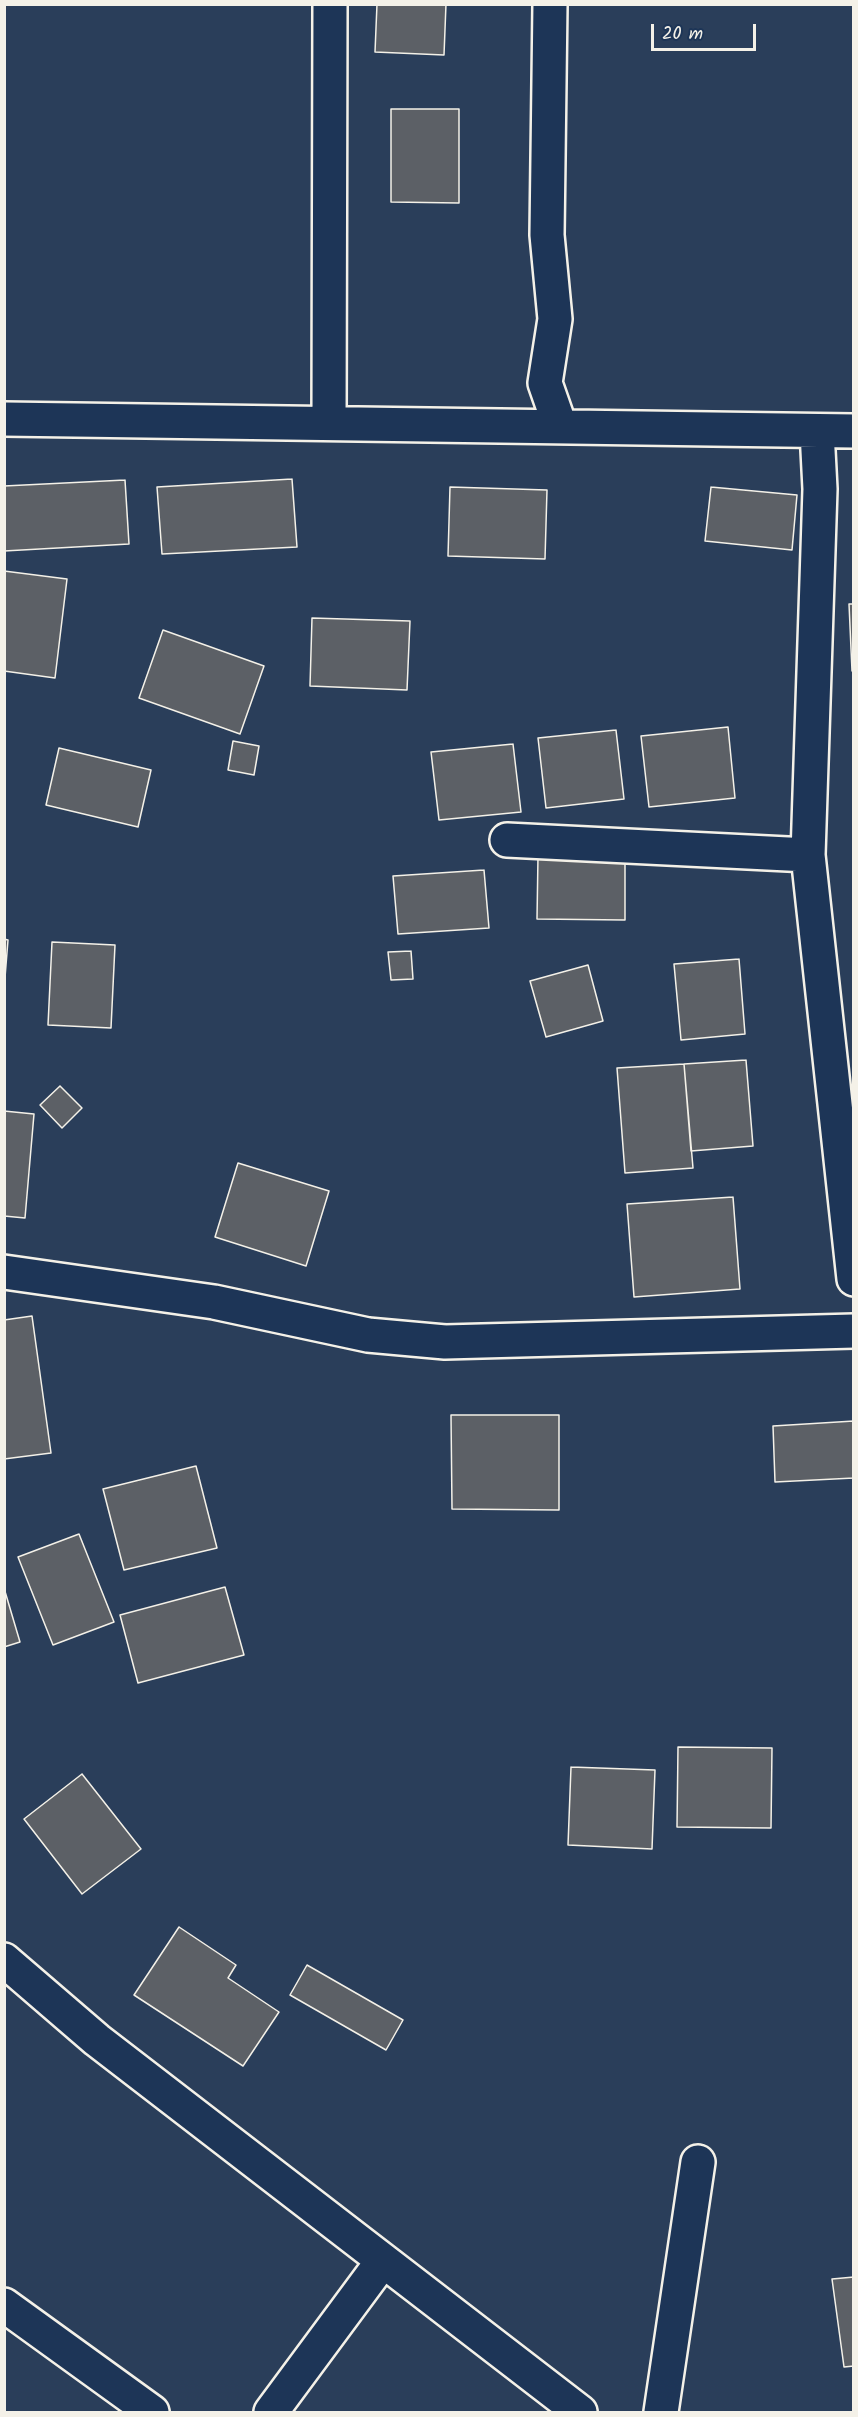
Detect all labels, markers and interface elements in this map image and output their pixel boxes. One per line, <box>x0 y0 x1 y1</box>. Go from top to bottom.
scale bar <box>654 12 759 50</box>
text: 20 m <box>662 20 703 49</box>

